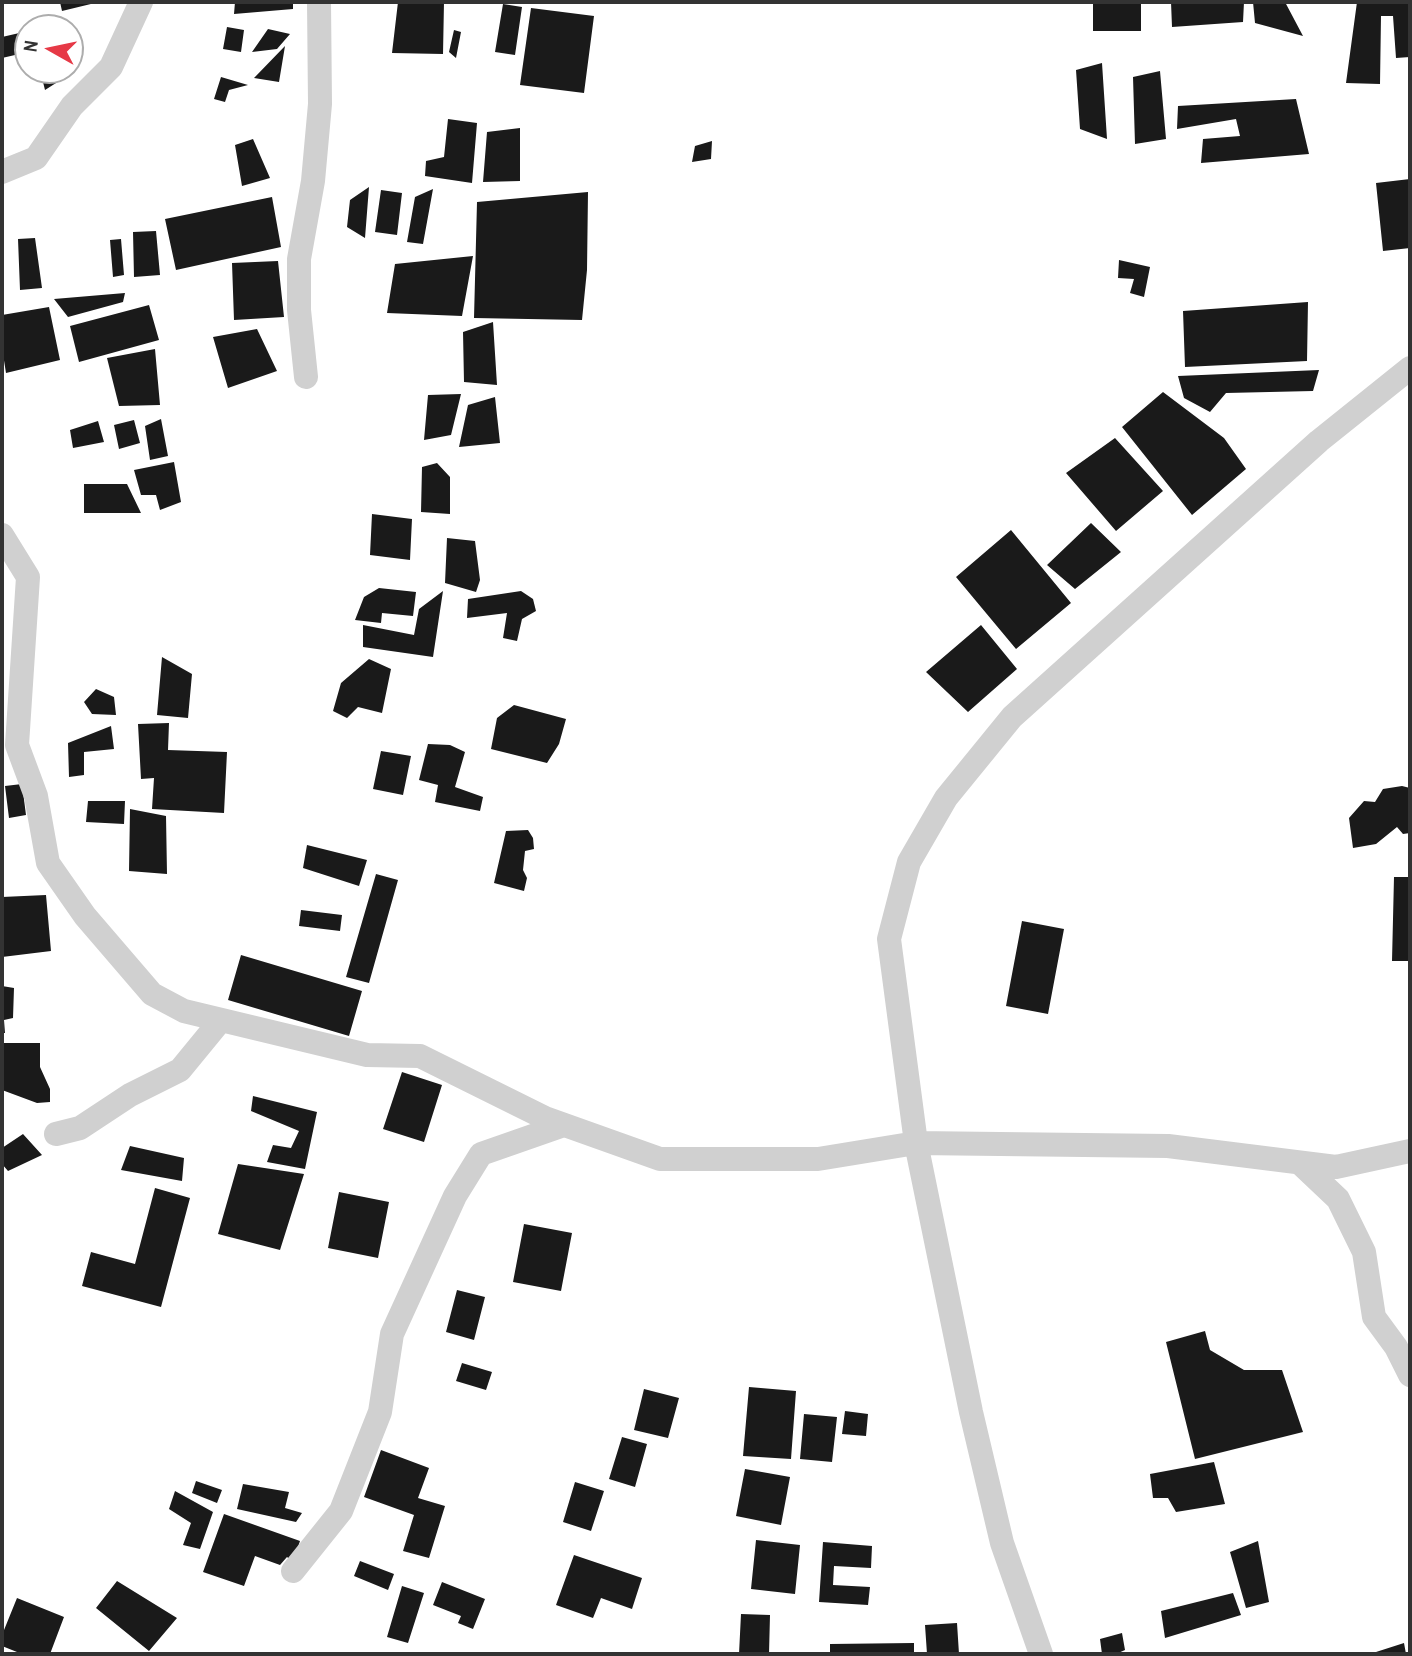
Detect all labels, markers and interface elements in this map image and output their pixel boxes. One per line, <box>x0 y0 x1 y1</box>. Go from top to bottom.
north arrow <box>14 14 84 84</box>
text: N <box>17 38 44 54</box>

